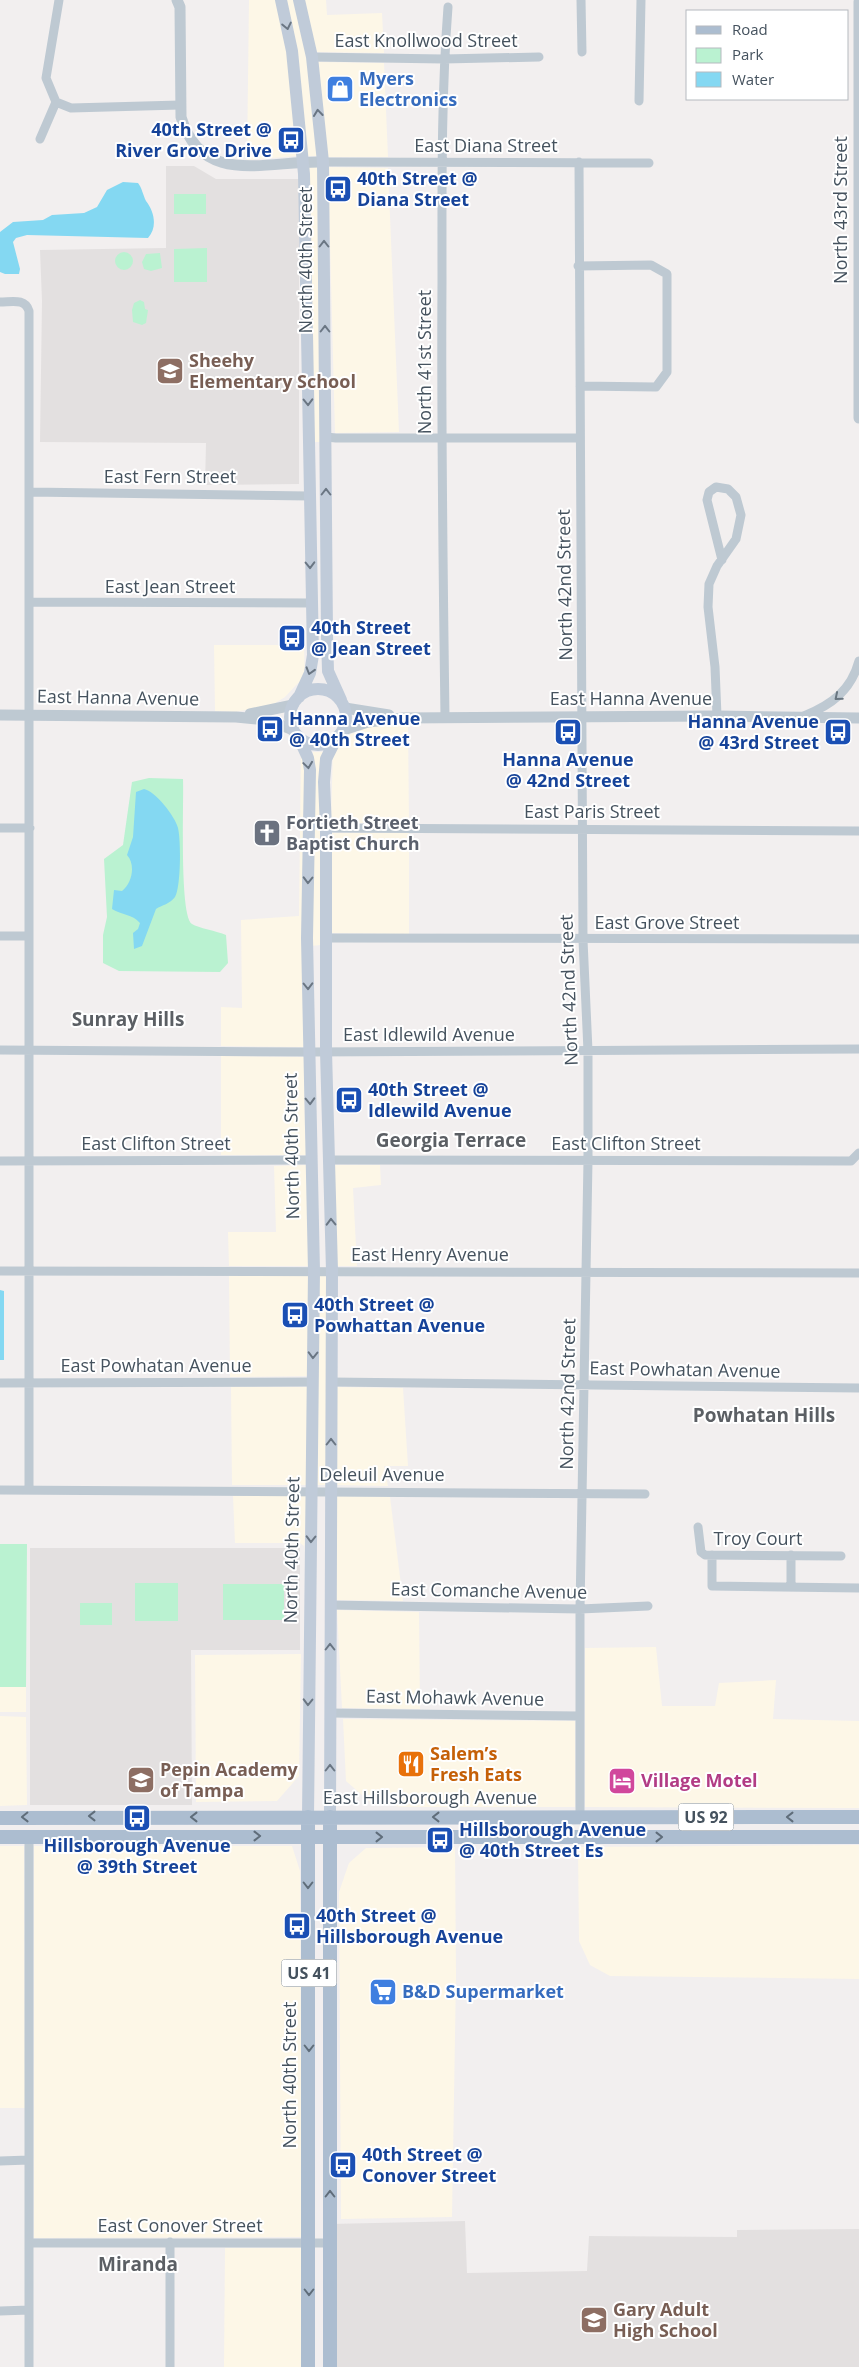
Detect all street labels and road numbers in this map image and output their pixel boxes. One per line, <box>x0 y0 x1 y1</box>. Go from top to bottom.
street label: East Knollwood Street <box>334 28 518 52</box>
street label: East Diana Street <box>414 133 558 157</box>
street label: North 43rd Street <box>828 136 852 284</box>
street label: North 40th Street <box>293 187 317 333</box>
street label: North 41st Street <box>412 290 436 434</box>
street label: East Fern Street <box>104 464 236 488</box>
street label: North 42nd Street <box>551 509 577 661</box>
street label: East Jean Street <box>105 574 235 598</box>
street label: East Hanna Avenue <box>37 684 199 710</box>
street label: East Hanna Avenue <box>550 686 712 710</box>
street label: East Paris Street <box>524 799 660 823</box>
street label: East Grove Street <box>595 910 740 934</box>
street label: North 42nd Street <box>553 914 583 1066</box>
street label: East Idlewild Avenue <box>343 1022 515 1046</box>
street label: North 40th Street <box>278 1072 304 1220</box>
street label: East Clifton Street <box>81 1131 231 1155</box>
street label: East Clifton Street <box>551 1131 701 1155</box>
street label: East Henry Avenue <box>351 1242 509 1266</box>
street label: North 42nd Street <box>554 1318 580 1470</box>
street label: East Powhatan Avenue <box>60 1353 252 1377</box>
street label: East Powhatan Avenue <box>589 1355 781 1383</box>
street label: Deleuil Avenue <box>319 1462 445 1486</box>
street label: North 40th Street <box>278 1476 304 1624</box>
street label: Troy Court <box>714 1526 802 1550</box>
street label: East Comanche Avenue <box>390 1576 588 1604</box>
street label: East Mohawk Avenue <box>366 1683 544 1711</box>
street label: East Hillsborough Avenue <box>323 1785 537 1809</box>
road number: US 92 <box>678 1804 734 1830</box>
road number: US 41 <box>282 1960 336 1986</box>
street label: North 40th Street <box>277 2002 301 2148</box>
street label: East Conover Street <box>97 2213 263 2237</box>

